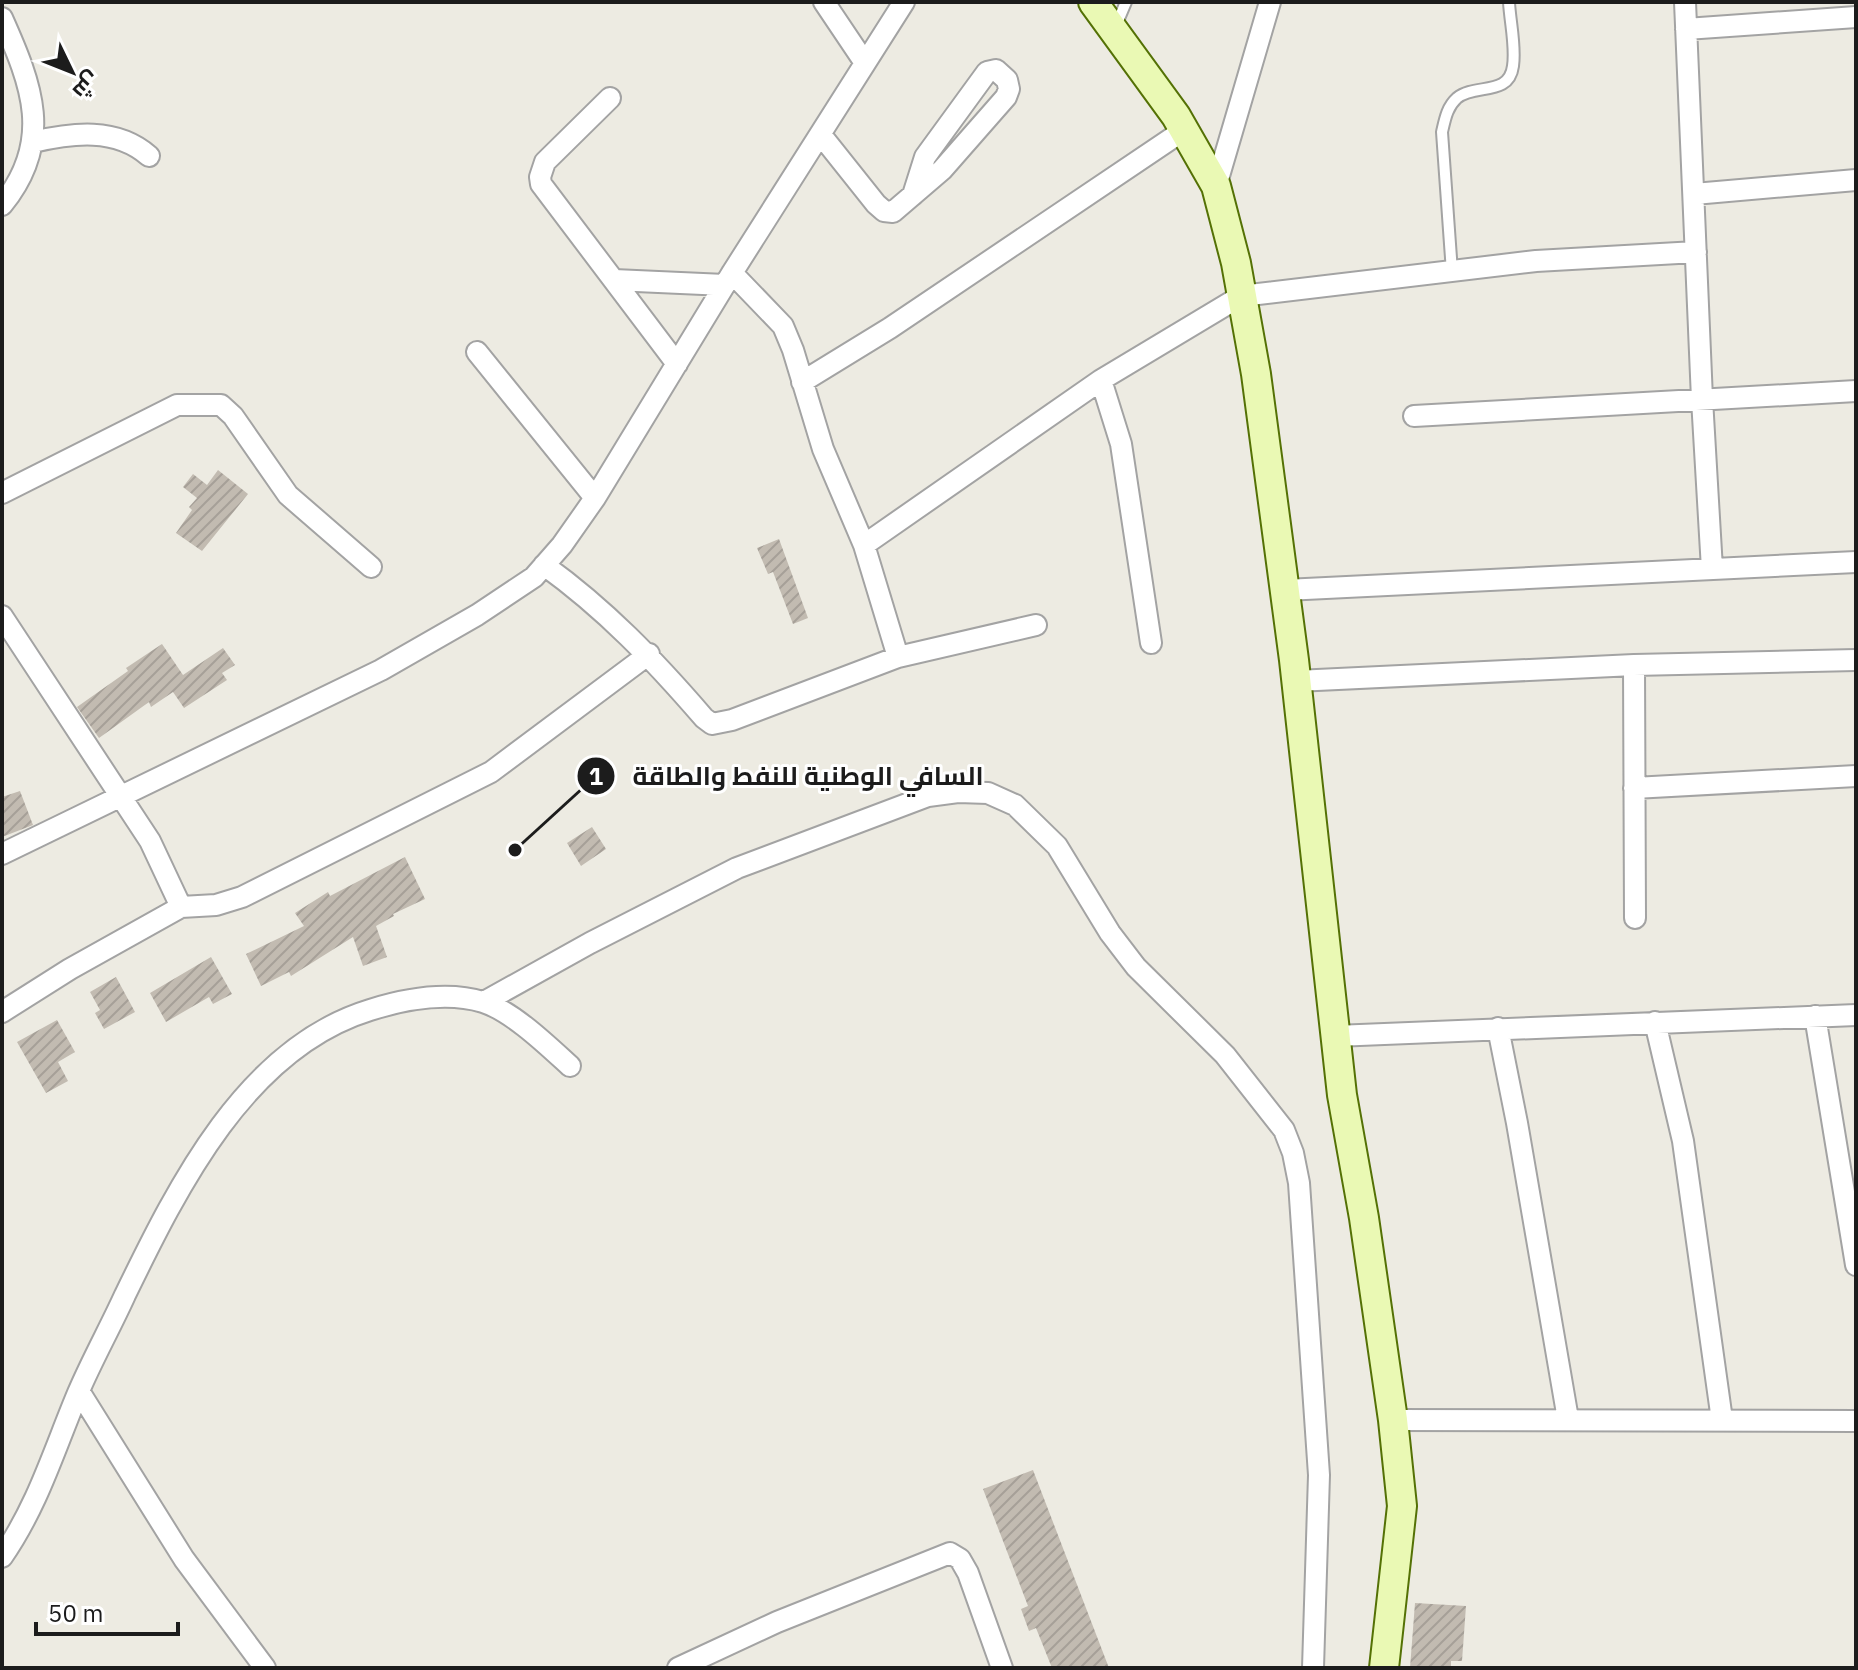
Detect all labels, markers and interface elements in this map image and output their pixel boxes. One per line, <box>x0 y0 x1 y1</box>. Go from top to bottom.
north arrow <box>32 32 112 112</box>
text: ش <box>67 66 107 106</box>
callout: السافي الوطنية للنفط والطاقة <box>576 751 999 801</box>
text: السافي الوطنية للنفط والطاقة <box>632 758 984 797</box>
text: 1 <box>589 760 603 792</box>
scale bar <box>36 1586 178 1636</box>
text: 50 m <box>48 1597 103 1629</box>

